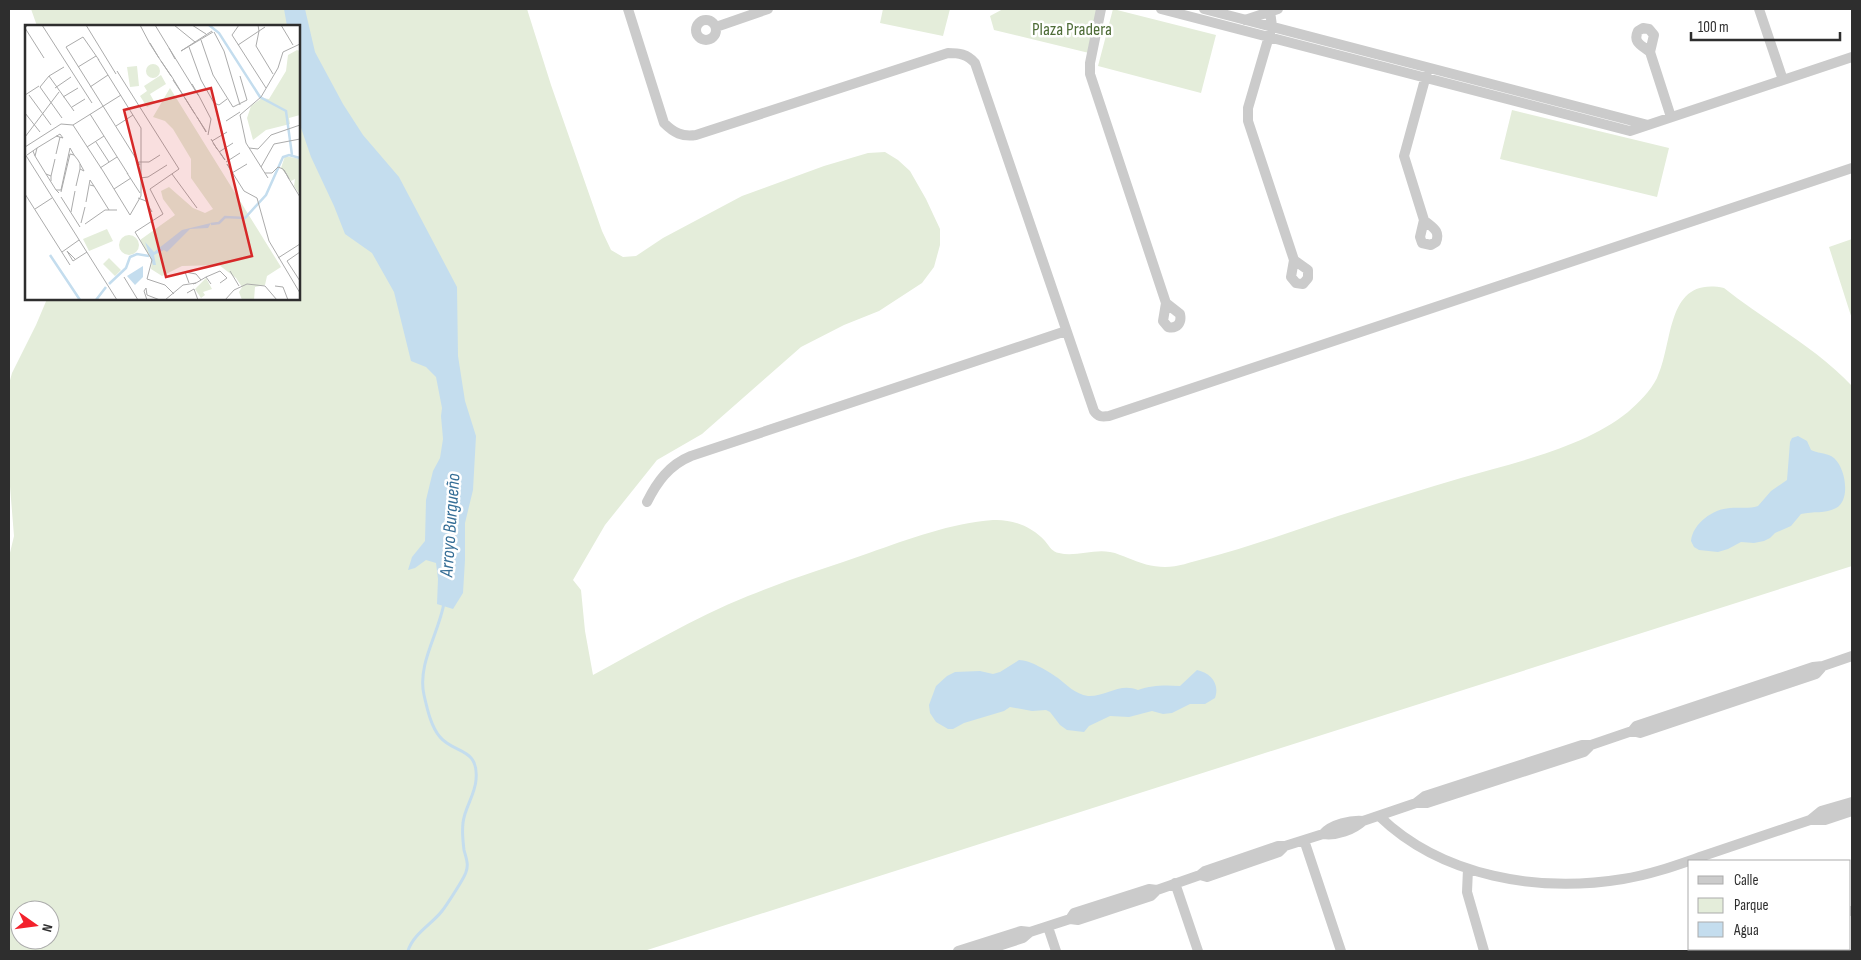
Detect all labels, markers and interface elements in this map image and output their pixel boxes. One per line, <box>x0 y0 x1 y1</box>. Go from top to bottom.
scale bar <box>1691 10 1840 42</box>
text: 100 m <box>1698 18 1729 37</box>
park label: Plaza Pradera <box>1032 19 1112 40</box>
inset map <box>25 25 300 300</box>
water label: Arroyo Burgueño <box>435 472 466 579</box>
legend <box>1688 860 1851 950</box>
text: Calle <box>1734 871 1758 890</box>
text: Parque <box>1734 896 1769 915</box>
north arrow <box>10 900 60 950</box>
text: Agua <box>1733 921 1759 940</box>
text: N <box>38 922 56 934</box>

